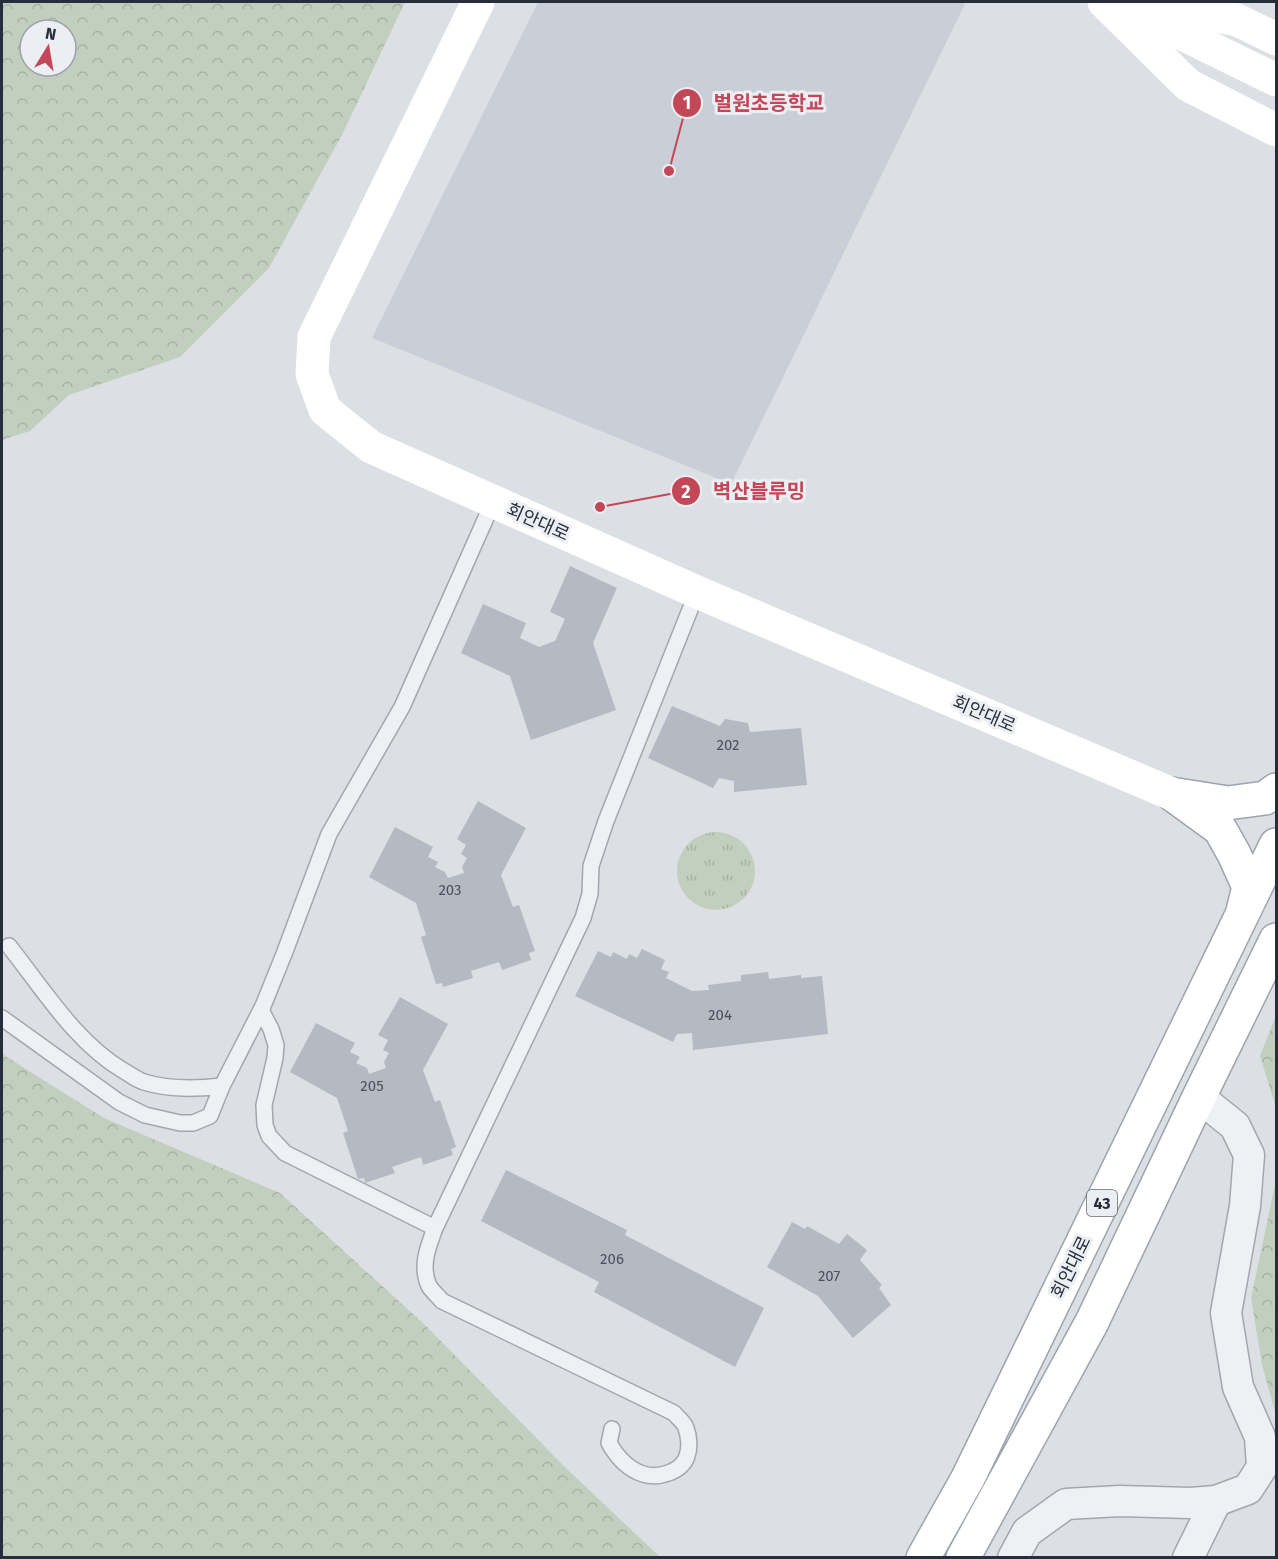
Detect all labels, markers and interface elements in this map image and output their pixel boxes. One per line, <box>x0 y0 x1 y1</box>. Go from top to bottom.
north arrow <box>18 18 78 78</box>
text: N <box>44 23 58 44</box>
callout: 벌원초등학교 <box>672 84 837 122</box>
text: 벌원초등학교 <box>714 91 824 115</box>
text: 1 <box>683 92 691 114</box>
callout: 벽산블루밍 <box>671 472 817 510</box>
text: 벽산블루밍 <box>713 479 805 503</box>
text: 2 <box>681 481 691 503</box>
street label: 회안대로 <box>503 498 573 546</box>
street label: 회안대로 <box>949 691 1019 737</box>
house number: 202 <box>716 736 740 754</box>
house number: 203 <box>438 881 462 899</box>
house number: 204 <box>708 1006 732 1024</box>
house number: 205 <box>360 1077 384 1095</box>
road number: 43 <box>1087 1190 1117 1216</box>
street label: 회안대로 <box>1047 1232 1095 1302</box>
house number: 206 <box>600 1250 624 1268</box>
house number: 207 <box>818 1267 840 1285</box>

